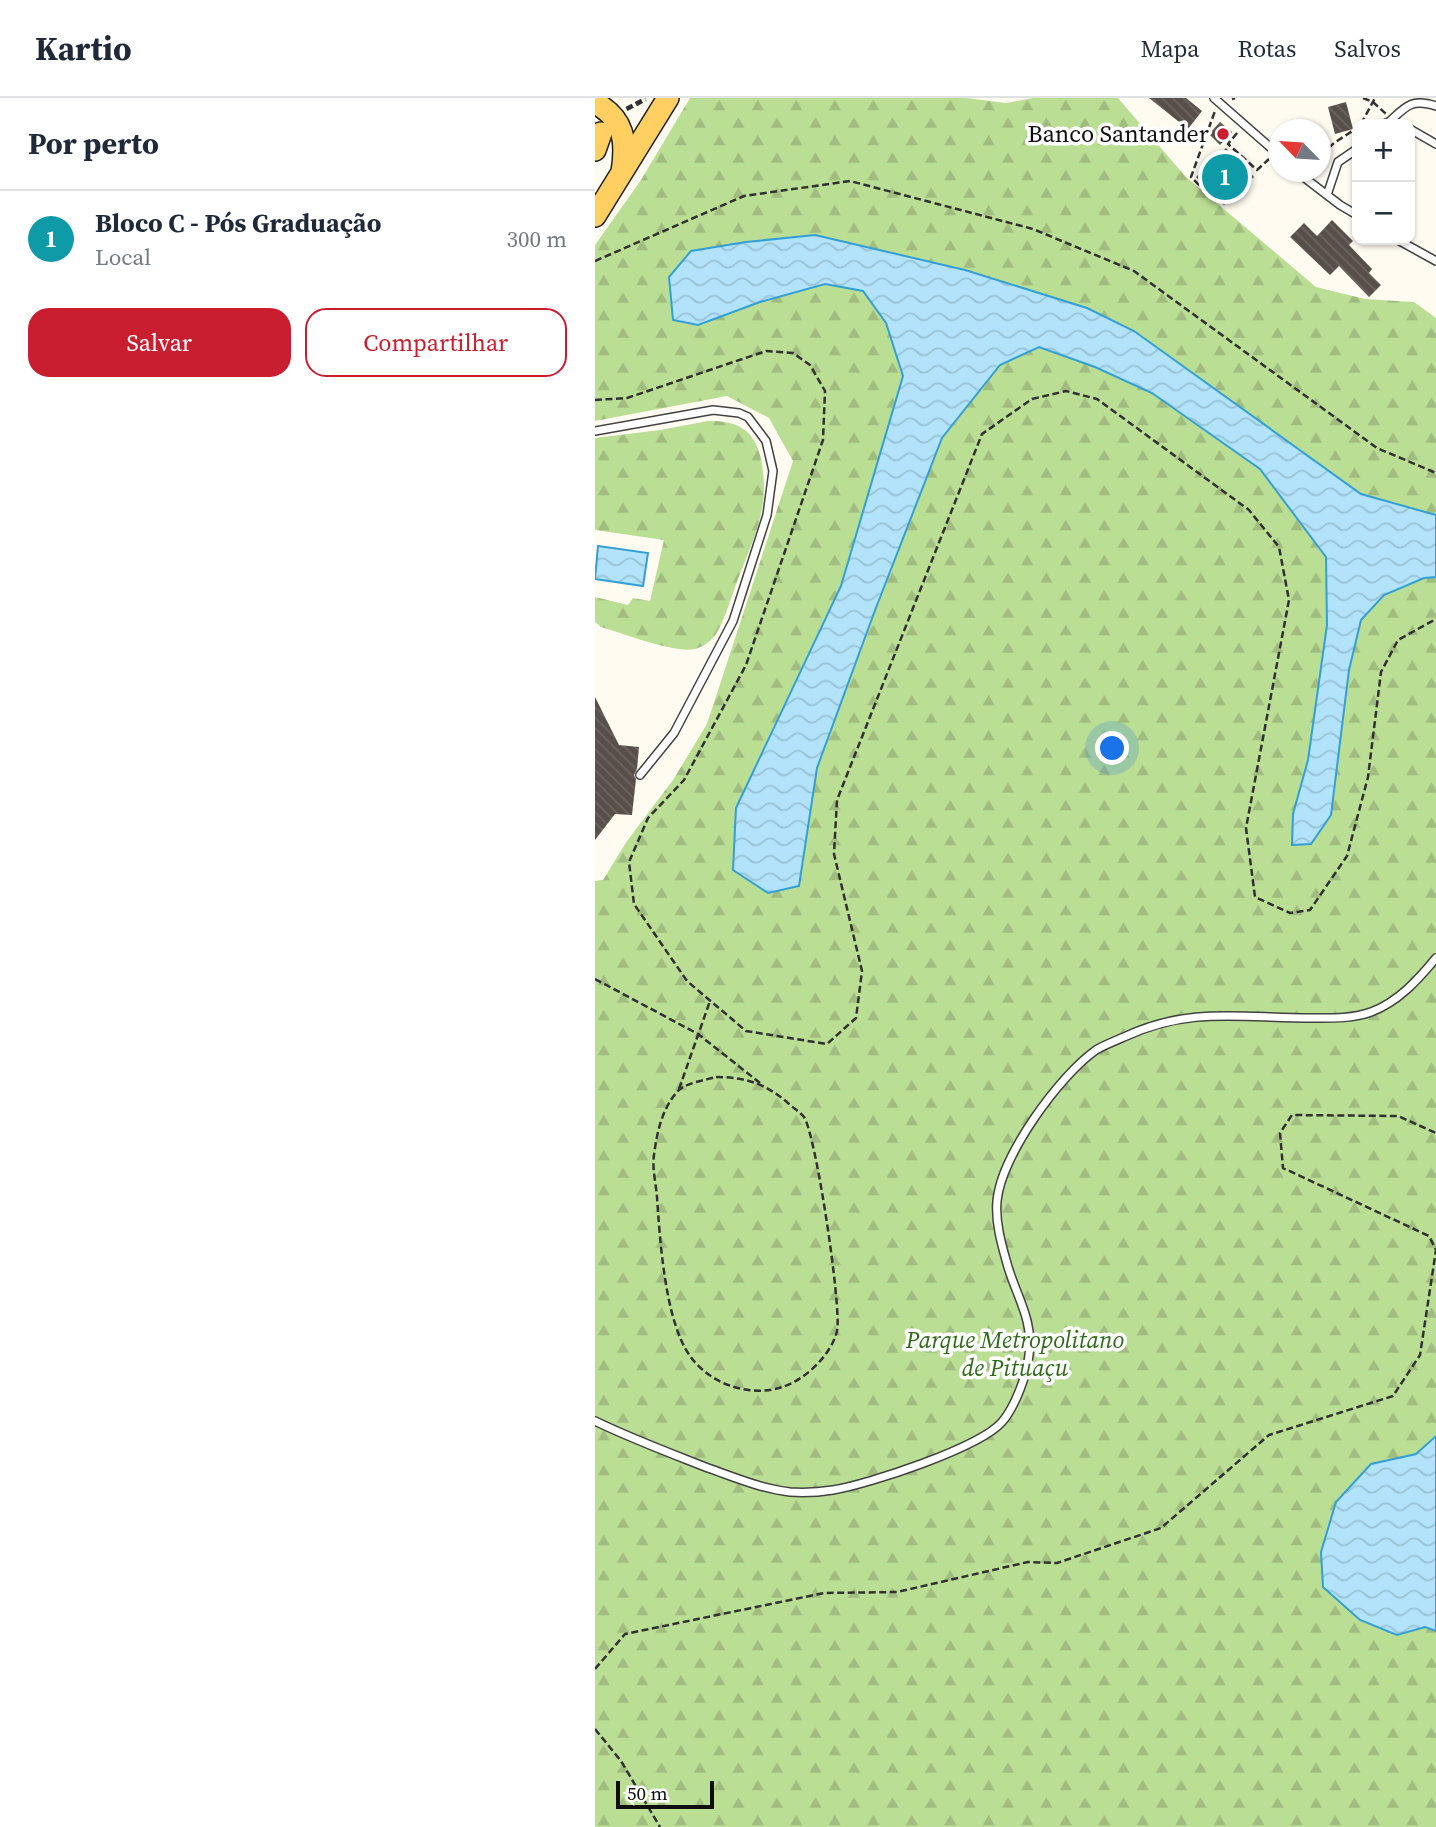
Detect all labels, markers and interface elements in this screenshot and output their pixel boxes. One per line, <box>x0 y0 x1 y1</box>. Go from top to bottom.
text: Kartio <box>35 26 132 71</box>
text: Mapa <box>1140 32 1200 65</box>
text: Rotas <box>1238 32 1296 65</box>
text: Salvos <box>1334 32 1401 65</box>
place label: Banco Santander <box>1028 117 1209 150</box>
north arrow <box>1268 119 1331 182</box>
map controls <box>1352 119 1415 245</box>
button: + <box>1352 119 1415 182</box>
text: Por perto <box>28 123 159 164</box>
marker: Banco Santander <box>1215 126 1231 142</box>
pin: 1 <box>1202 151 1248 203</box>
button: − <box>1352 182 1415 245</box>
text: Bloco C - Pós Graduação <box>95 205 381 241</box>
text: 1 <box>45 223 57 255</box>
text: 300 m <box>506 223 567 255</box>
text: Local <box>95 241 151 273</box>
button: Salvar <box>28 308 291 377</box>
button: Compartilhar <box>305 308 567 377</box>
your location <box>1095 731 1129 765</box>
park label: Parque Metropolitano de Pituaçu <box>905 1323 1124 1384</box>
scale bar <box>616 1778 714 1810</box>
text: 50 m <box>627 1780 668 1806</box>

